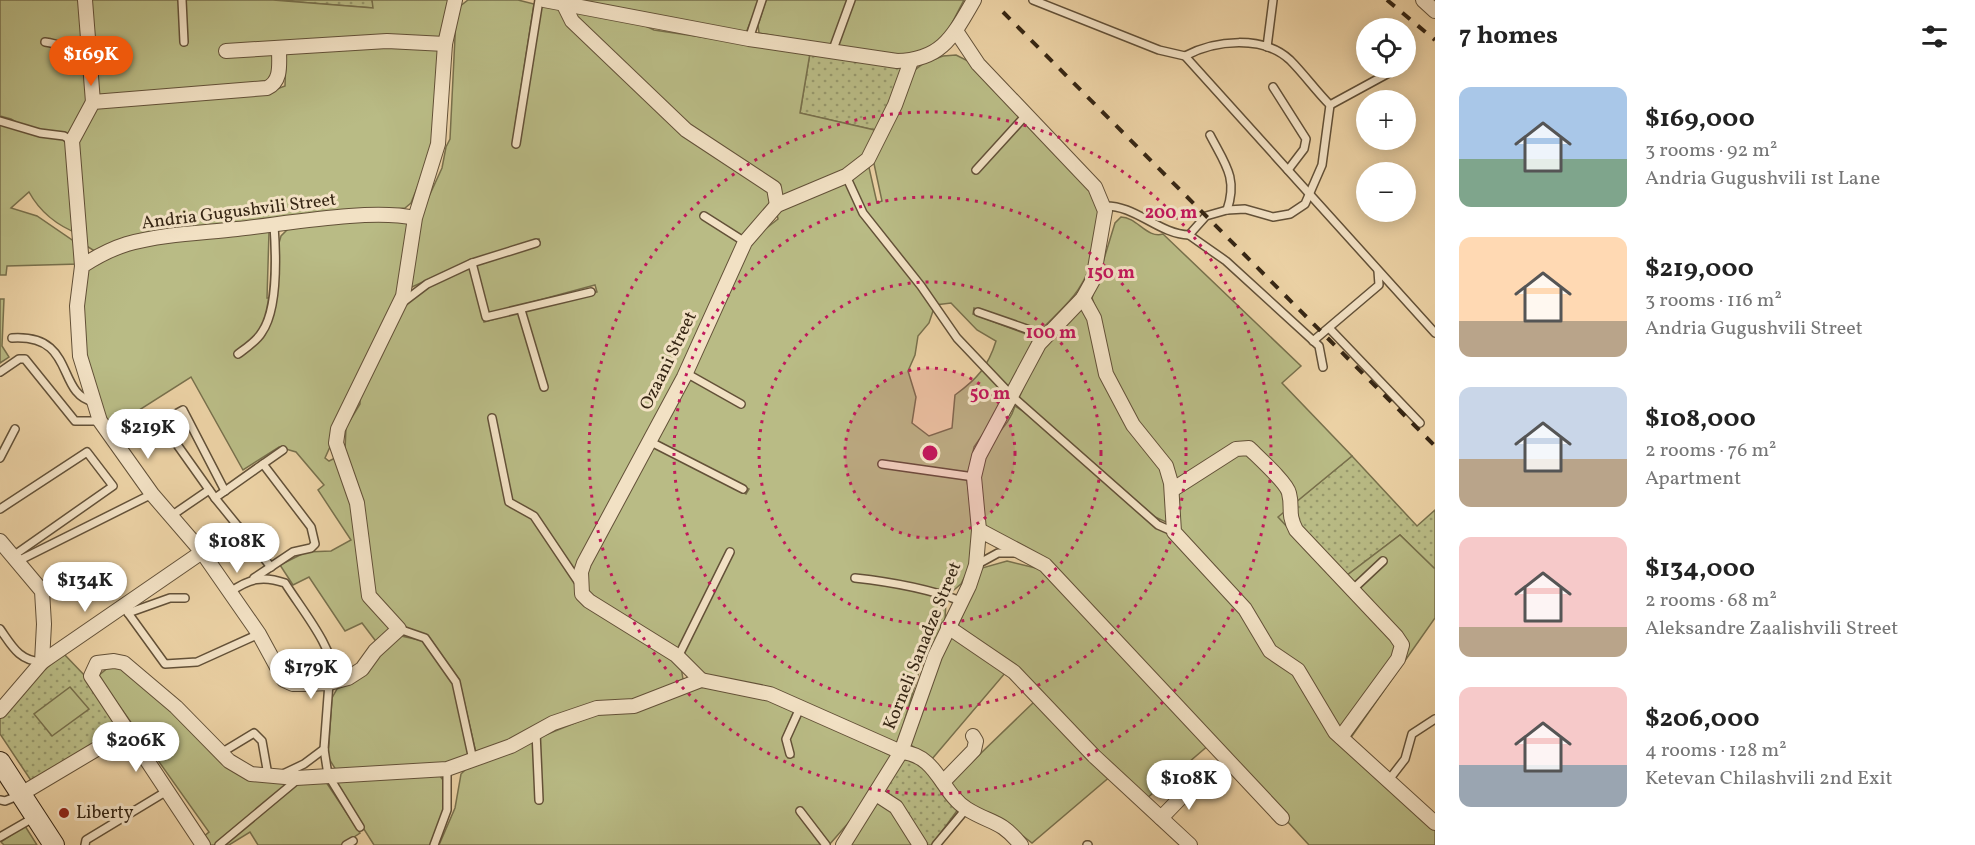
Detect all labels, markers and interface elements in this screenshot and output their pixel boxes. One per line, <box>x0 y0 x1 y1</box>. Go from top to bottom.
map controls <box>1356 18 1416 222</box>
button: locate <box>1356 18 1416 78</box>
text: 7 homes <box>1459 18 1558 54</box>
icon: filters <box>1918 20 1951 53</box>
pin: $169K <box>49 36 133 87</box>
text: $169K <box>63 41 119 69</box>
button: + <box>1356 90 1416 150</box>
text: $169,000 <box>1645 101 1755 137</box>
icon: home <box>1507 111 1579 183</box>
text: 3 rooms · 92 m² <box>1645 137 1777 165</box>
button: − <box>1356 162 1416 222</box>
text: Andria Gugushvili 1st Lane <box>1645 165 1880 193</box>
street label: Andria Gugushvili Street <box>140 188 338 236</box>
text: 200 m <box>1145 201 1197 226</box>
text: $219,000 <box>1645 251 1754 287</box>
text: 150 m <box>1087 261 1135 286</box>
icon: home <box>1507 261 1579 333</box>
text: 3 rooms · 116 m² <box>1645 287 1782 315</box>
street label: Ozaani Street <box>634 307 704 415</box>
text: Andria Gugushvili Street <box>1645 315 1863 343</box>
text: 100 m <box>1026 321 1076 346</box>
text: 50 m <box>970 382 1010 407</box>
text: $108,000 <box>1645 401 1756 437</box>
pin: $219K <box>106 409 190 460</box>
icon: home <box>1507 411 1579 483</box>
text: $219K <box>120 414 176 442</box>
text: 2 rooms · 76 m² <box>1645 437 1777 465</box>
centre of rings <box>920 443 940 463</box>
text: Apartment <box>1645 465 1741 493</box>
pin: $108K <box>195 523 279 574</box>
text: $108K <box>209 528 265 556</box>
text: $134,000 <box>1645 551 1755 587</box>
street label: Korneli Sanadze Street <box>878 558 968 734</box>
icon: home <box>1507 561 1579 633</box>
pin: $134K <box>43 562 127 613</box>
text: $134K <box>57 567 113 595</box>
text: 2 rooms · 68 m² <box>1645 587 1777 615</box>
text: Aleksandre Zaalishvili Street <box>1645 615 1898 643</box>
pin: $179K <box>269 649 353 700</box>
text: $179K <box>284 654 338 682</box>
text: $206,000 <box>1645 701 1759 737</box>
icon: home <box>1507 711 1579 783</box>
pin: $206K <box>94 722 178 773</box>
text: $206K <box>106 727 166 755</box>
text: 4 rooms · 128 m² <box>1645 737 1787 765</box>
pin: $108K <box>1147 760 1231 811</box>
text: $108K <box>1161 765 1217 793</box>
text: Ketevan Chilashvili 2nd Exit <box>1645 765 1892 793</box>
place label: Liberty <box>76 801 134 826</box>
marker: Liberty <box>57 806 71 820</box>

